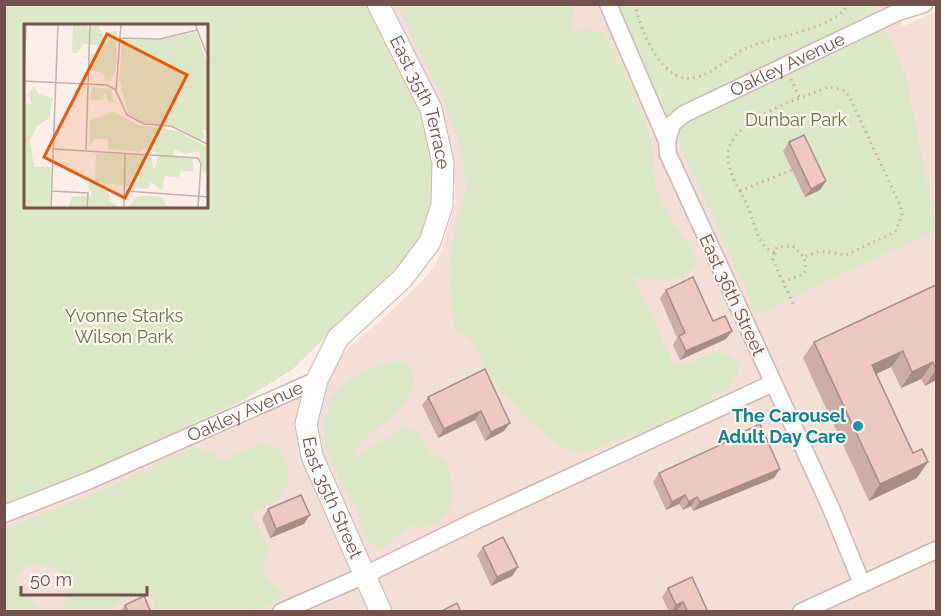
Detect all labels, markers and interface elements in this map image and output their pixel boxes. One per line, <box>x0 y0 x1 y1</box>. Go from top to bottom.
inset map <box>24 24 208 208</box>
street label: Oakley Avenue <box>727 28 848 100</box>
street label: East 35th Terrace <box>386 32 454 170</box>
park label: Dunbar Park <box>745 109 848 130</box>
street label: East 36th Street <box>695 231 770 359</box>
park label: Yvonne Starks Wilson Park <box>65 305 183 347</box>
street label: Oakley Avenue <box>184 376 307 446</box>
place label: The Carousel Adult Day Care <box>718 405 846 447</box>
marker: The Carousel Adult Day Care <box>851 419 865 433</box>
street label: East 35th Street <box>299 435 367 562</box>
scale bar <box>21 559 147 597</box>
text: 50 m <box>30 569 72 590</box>

